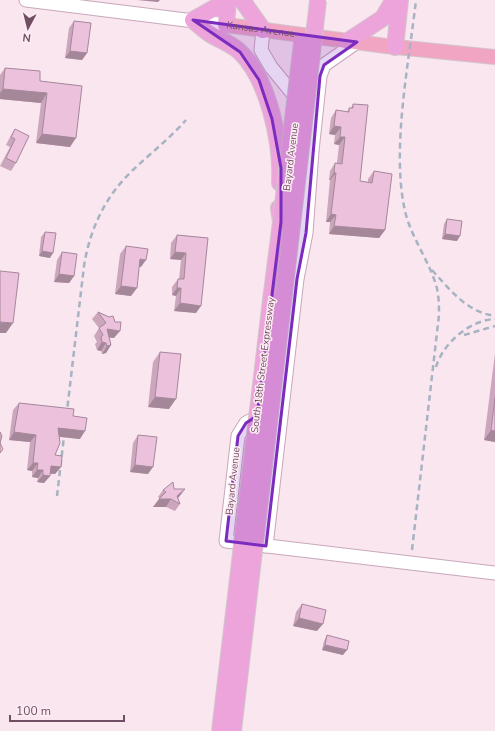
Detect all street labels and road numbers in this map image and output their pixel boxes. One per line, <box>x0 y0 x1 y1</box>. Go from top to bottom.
street label: Kansas Avenue <box>226 18 296 41</box>
street label: Bayard Avenue <box>280 122 302 192</box>
street label: South 18th Street Expressway <box>248 295 278 434</box>
street label: Bayard Avenue <box>222 446 244 516</box>

